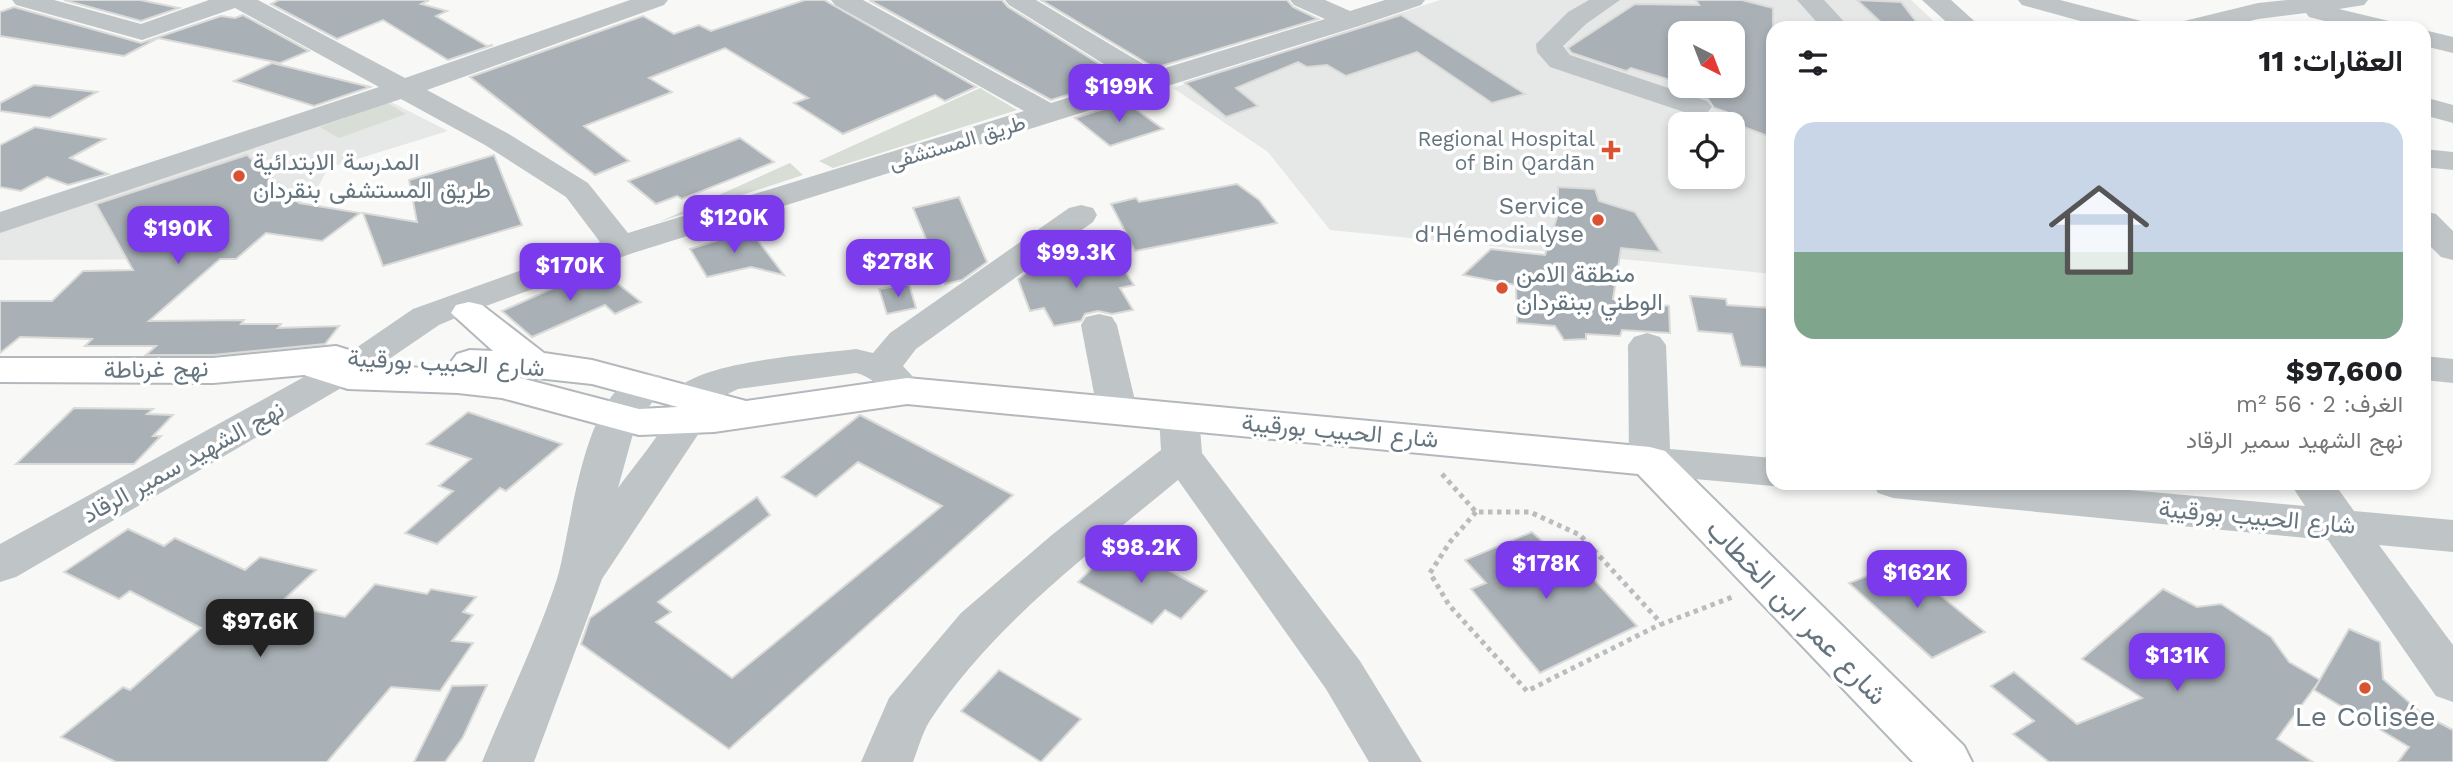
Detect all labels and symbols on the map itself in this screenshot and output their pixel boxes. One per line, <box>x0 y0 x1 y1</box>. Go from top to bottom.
north arrow <box>1668 21 1745 98</box>
pin: $199K <box>1070 64 1168 124</box>
street label: طريق المستشفى <box>886 109 1029 176</box>
place label: Regional Hospital of Bin Qardān <box>1417 126 1596 175</box>
marker: Regional Hospital of Bin Qardān <box>1601 140 1621 160</box>
place label: المدرسة الابتدائية طريق المستشفى بنقردان <box>253 148 491 205</box>
marker: المدرسة الابتدائية طريق المستشفى بنقردان <box>231 168 247 184</box>
place label: Service d'Hémodialyse <box>1414 192 1584 248</box>
pin: $120K <box>685 196 783 255</box>
pin: $190K <box>129 206 227 266</box>
marker: Service d'Hémodialyse <box>1590 212 1606 228</box>
pin: $99.3K <box>1019 230 1133 290</box>
pin: $278K <box>849 240 947 299</box>
pin: $170K <box>521 244 619 303</box>
place label: منطقة الامن الوطني ببنقردان <box>1516 260 1663 321</box>
marker: منطقة الامن الوطني ببنقردان <box>1494 280 1510 296</box>
street label: شارع الحبيب بورقيبة <box>347 344 545 384</box>
street label: نهج غرناطة <box>103 354 209 387</box>
street label: نهج الشهيد سمير الرقاد <box>77 395 290 532</box>
street label: شارع الحبيب بورقيبة <box>1240 408 1440 456</box>
street label: شارع الحبيب بورقيبة <box>2157 494 2357 542</box>
street label: شارع عمر ابن الخطاب <box>1698 512 1894 713</box>
pin: $98.2K <box>1084 526 1198 585</box>
pin: $178K <box>1497 542 1595 601</box>
pin: $162K <box>1868 550 1966 610</box>
pin: $97.6K <box>203 600 317 659</box>
pin: $131K <box>2128 634 2226 693</box>
marker: Le Colisée <box>2357 680 2373 696</box>
place label: Le Colisée <box>2294 700 2436 733</box>

